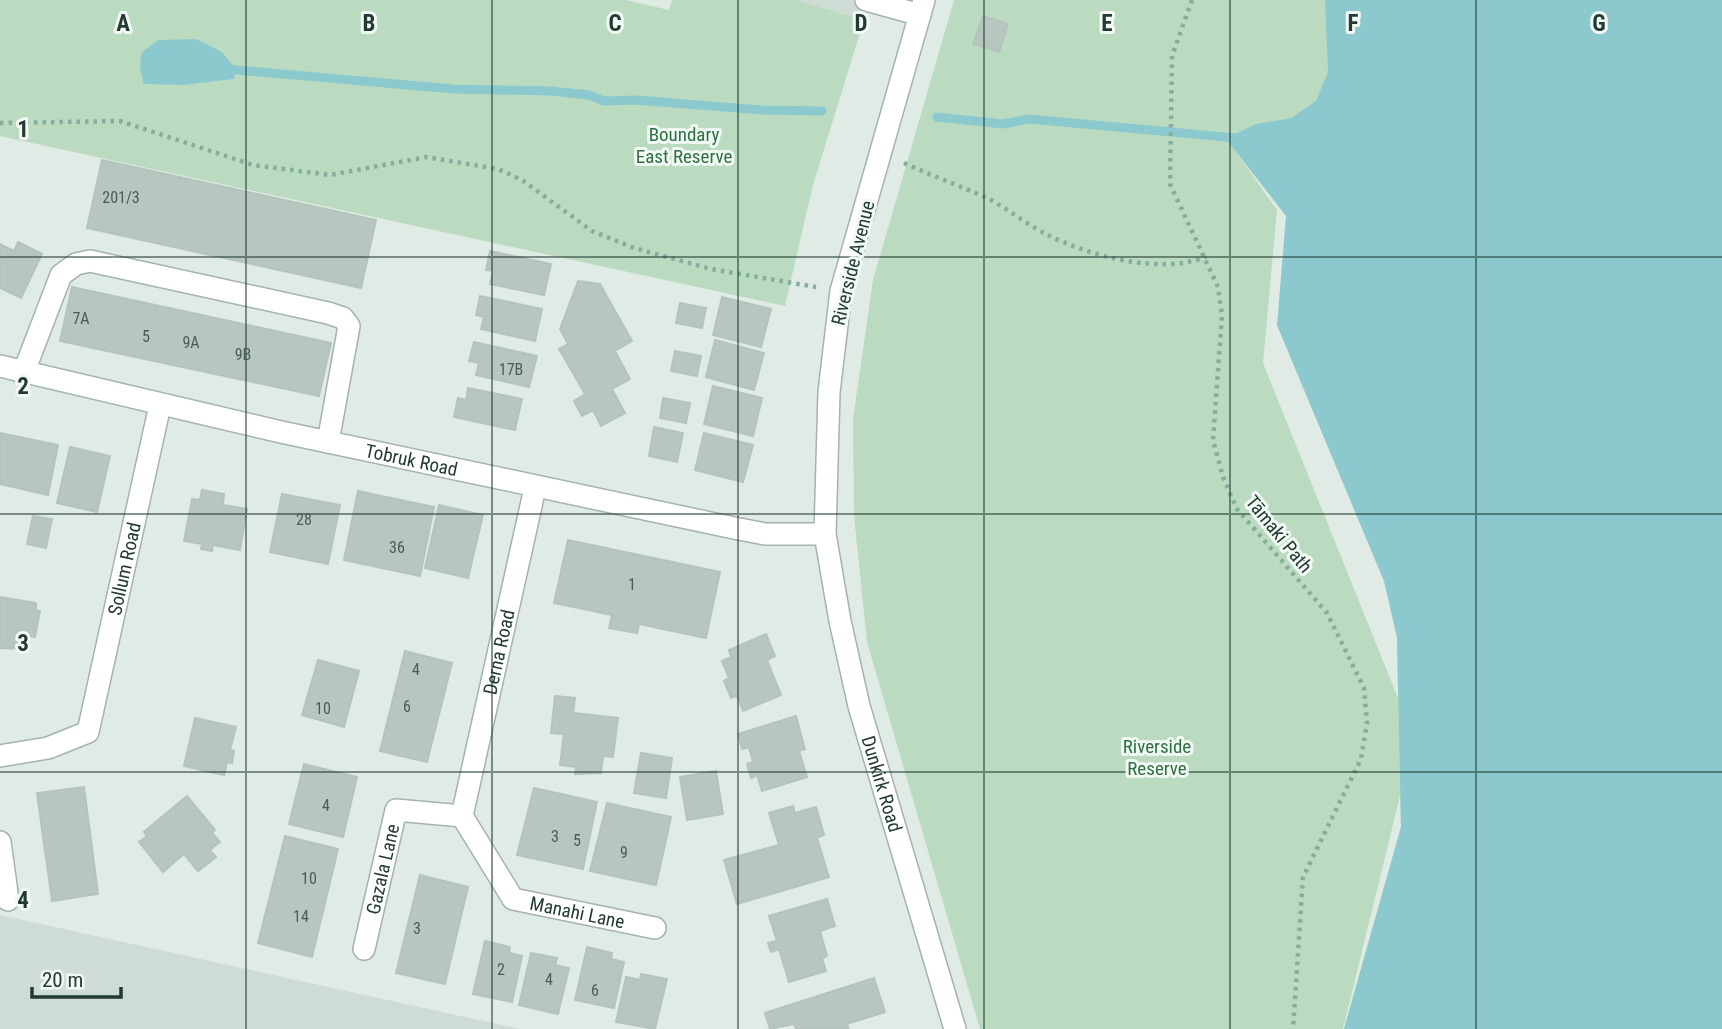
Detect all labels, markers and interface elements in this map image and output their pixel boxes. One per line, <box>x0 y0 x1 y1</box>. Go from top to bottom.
text: A <box>116 10 130 37</box>
text: B <box>363 10 375 37</box>
text: C <box>608 10 622 37</box>
text: D <box>855 10 868 37</box>
text: E <box>1101 10 1113 37</box>
text: F <box>1348 10 1359 37</box>
text: G <box>1592 10 1606 37</box>
text: 1 <box>17 116 29 143</box>
park label: Boundary East Reserve <box>636 123 732 168</box>
house number: 201/3 <box>102 188 140 207</box>
street label: Riverside Avenue <box>826 198 880 328</box>
house number: 7A <box>72 309 90 328</box>
house number: 5 <box>142 327 150 346</box>
house number: 9A <box>182 333 200 352</box>
house number: 9B <box>235 345 251 364</box>
house number: 17B <box>499 360 523 379</box>
text: 2 <box>17 373 29 400</box>
street label: Tobruk Road <box>363 439 460 481</box>
street label: Tāmaki Path <box>1241 491 1317 577</box>
house number: 28 <box>296 510 312 529</box>
street label: Sollum Road <box>103 520 145 617</box>
house number: 36 <box>389 538 405 557</box>
house number: 1 <box>628 575 636 594</box>
street label: Derna Road <box>478 607 519 697</box>
text: 3 <box>17 630 29 657</box>
house number: 4 <box>412 660 420 679</box>
house number: 6 <box>403 697 411 716</box>
house number: 10 <box>315 699 331 718</box>
street label: Dunkirk Road <box>857 733 907 835</box>
park label: Riverside Reserve <box>1123 735 1191 780</box>
house number: 4 <box>322 796 330 815</box>
street label: Gazala Lane <box>361 822 404 916</box>
house number: 3 <box>551 827 559 846</box>
house number: 5 <box>573 831 581 850</box>
house number: 9 <box>620 843 628 862</box>
house number: 10 <box>301 869 317 888</box>
text: 4 <box>17 887 29 914</box>
street label: Manahi Lane <box>528 891 627 933</box>
house number: 14 <box>293 907 309 926</box>
house number: 3 <box>413 919 421 938</box>
scale bar <box>32 956 121 1000</box>
house number: 2 <box>497 960 505 979</box>
text: 20 m <box>42 968 83 992</box>
house number: 4 <box>545 970 553 989</box>
house number: 6 <box>591 981 599 1000</box>

